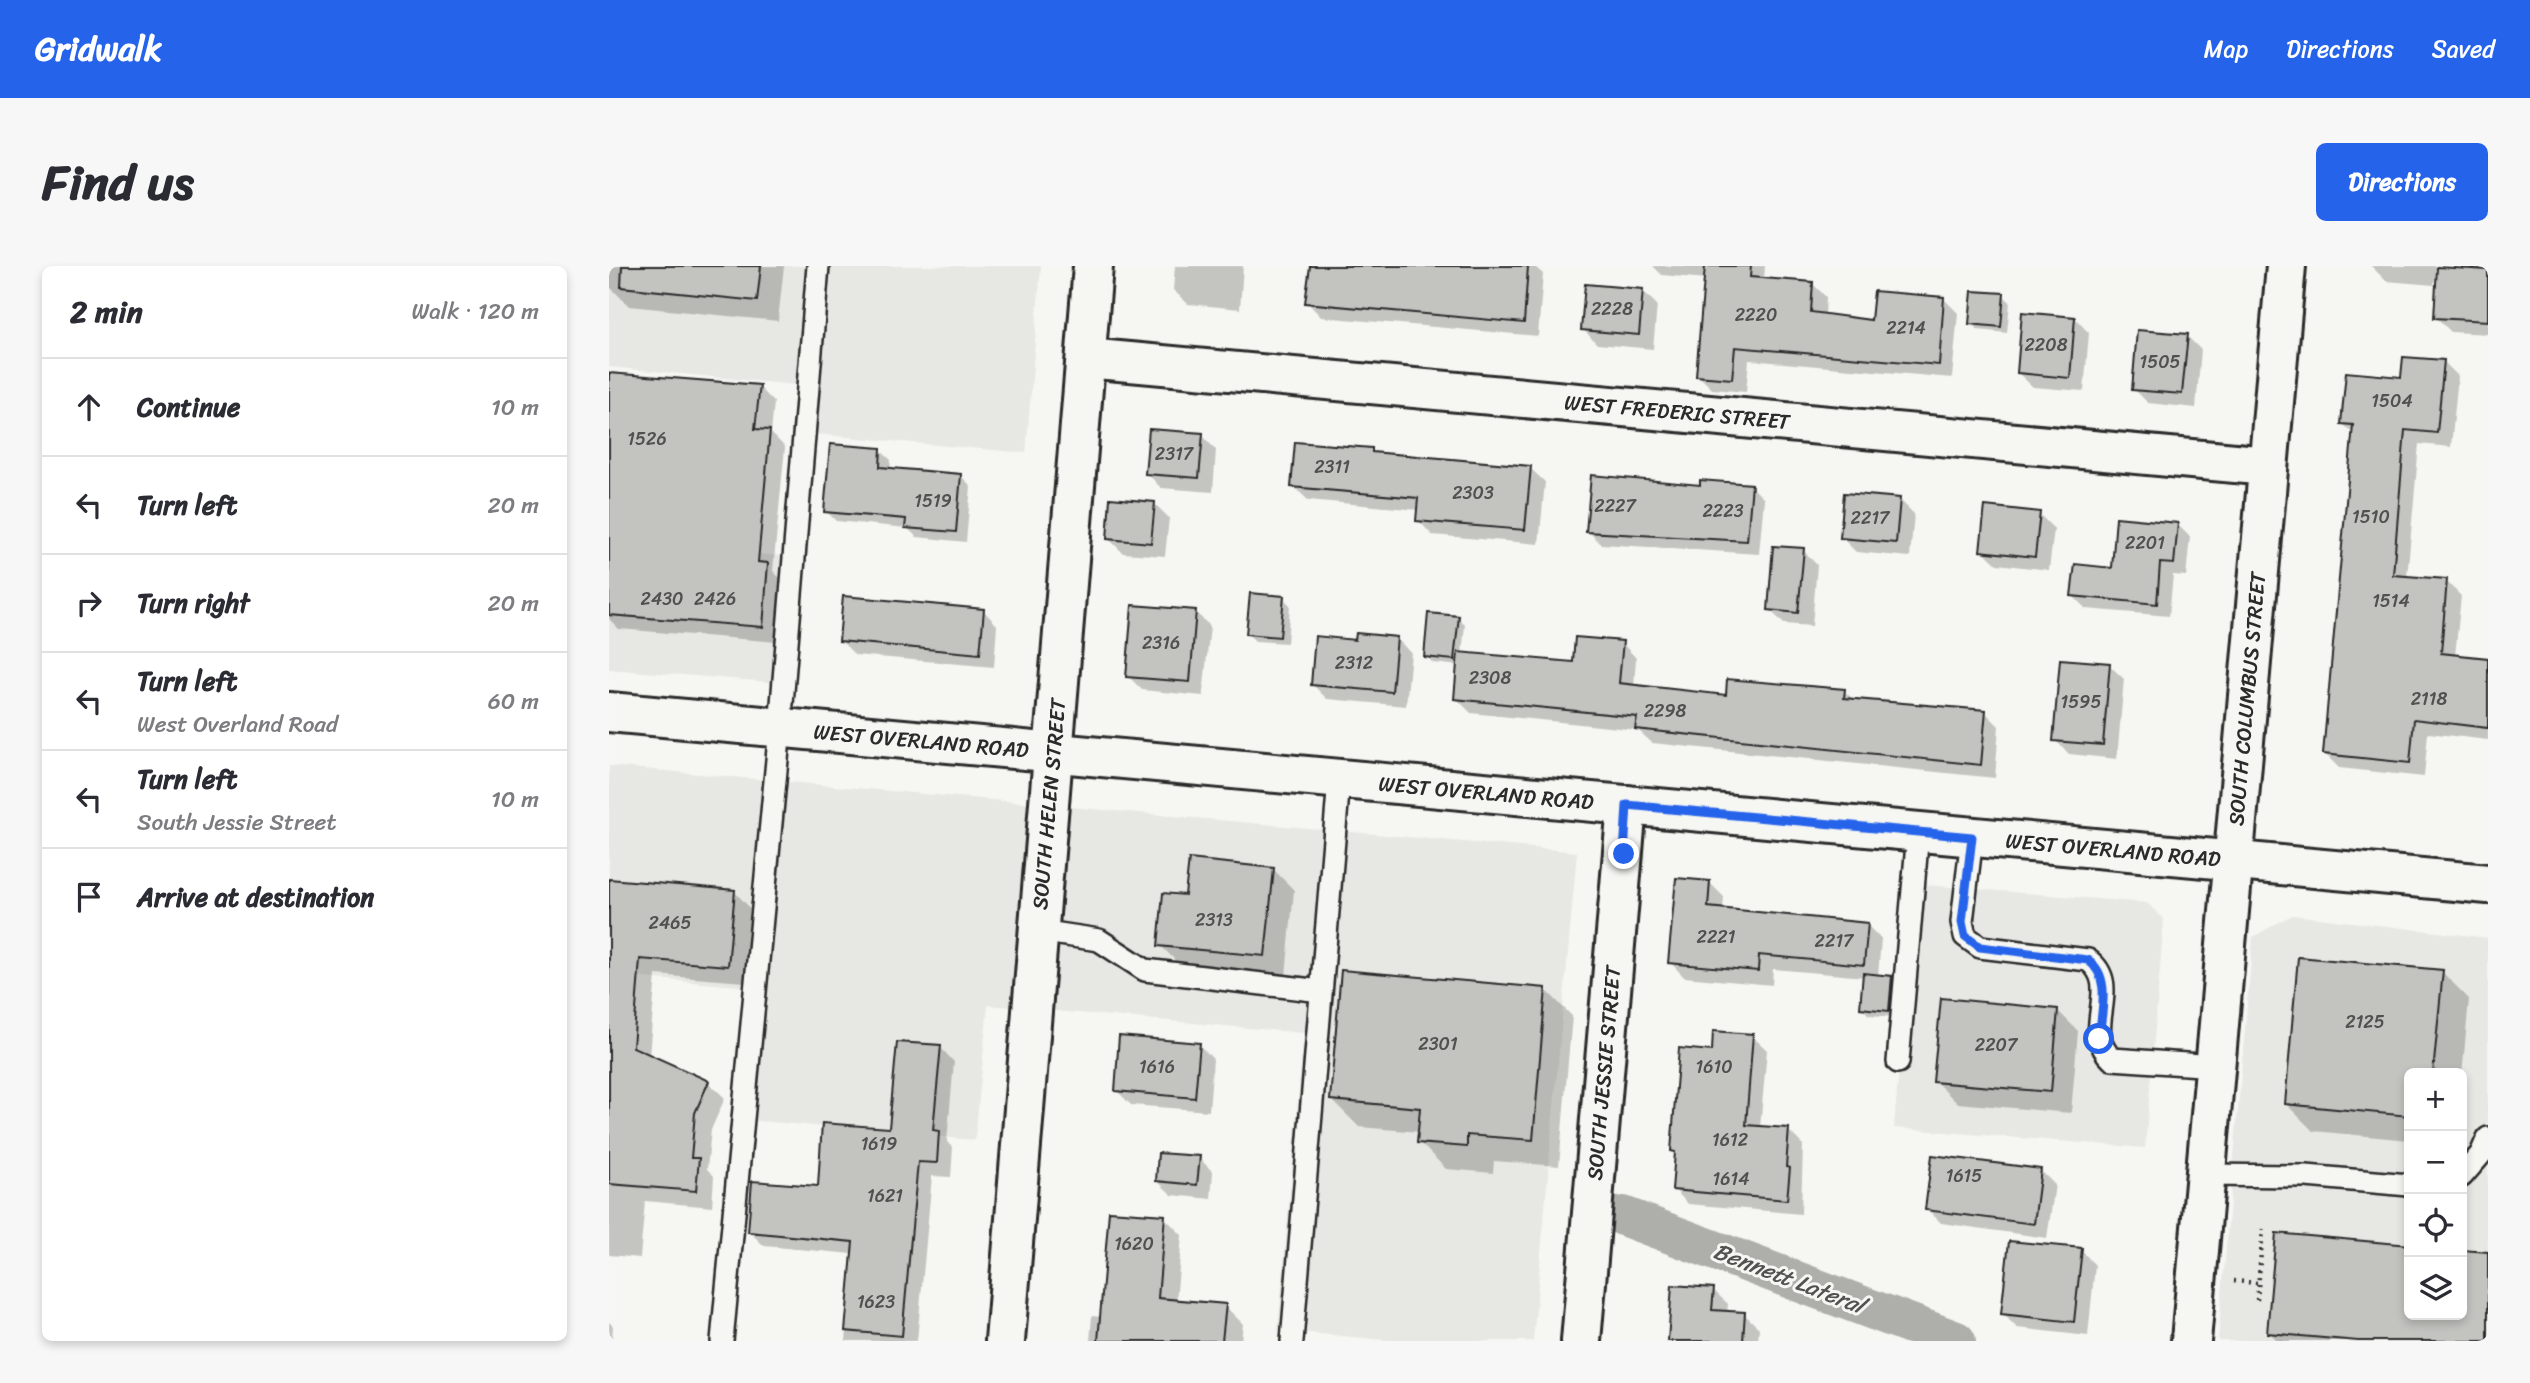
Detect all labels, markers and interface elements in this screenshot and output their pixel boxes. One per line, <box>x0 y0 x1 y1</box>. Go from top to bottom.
text: Gridwalk <box>35 20 162 78</box>
text: Map <box>2204 28 2248 70</box>
text: Directions <box>2286 28 2394 70</box>
text: Saved <box>2432 28 2495 70</box>
text: Find us <box>42 139 194 226</box>
button: Directions <box>2316 143 2488 221</box>
text: 2 min <box>70 285 143 339</box>
text: Walk · 120 m <box>412 291 539 332</box>
house number: 2228 <box>1591 293 1633 325</box>
house number: 2220 <box>1735 299 1777 331</box>
house number: 2214 <box>1886 312 1926 344</box>
house number: 2208 <box>2024 329 2068 361</box>
house number: 1505 <box>2139 346 2181 378</box>
street label: WEST FREDERIC STREET <box>1563 383 1793 441</box>
text: Continue <box>137 384 240 430</box>
house number: 1504 <box>2371 385 2413 417</box>
text: 10 m <box>491 387 539 428</box>
icon: ahead <box>70 388 108 426</box>
house number: 1526 <box>627 423 667 455</box>
house number: 2317 <box>1155 438 1195 470</box>
house number: 2311 <box>1314 451 1350 483</box>
house number: 2303 <box>1452 477 1494 509</box>
text: Turn left <box>137 482 237 528</box>
text: 20 m <box>488 485 539 526</box>
house number: 1519 <box>914 485 952 517</box>
icon: left <box>70 486 108 524</box>
house number: 2227 <box>1594 490 1637 522</box>
house number: 2223 <box>1702 495 1744 527</box>
house number: 1510 <box>2352 501 2390 533</box>
house number: 2217 <box>1851 502 1891 534</box>
house number: 2201 <box>2125 527 2165 559</box>
street label: SOUTH COLUMBUS STREET <box>2217 569 2277 827</box>
text: Turn right <box>137 580 250 626</box>
text: 20 m <box>488 583 539 624</box>
house number: 2430 <box>641 583 683 615</box>
house number: 2426 <box>694 583 736 615</box>
icon: right <box>70 584 108 622</box>
house number: 1514 <box>2372 585 2410 617</box>
house number: 2316 <box>1142 627 1180 659</box>
house number: 2312 <box>1335 647 1373 679</box>
text: Turn left <box>137 658 237 704</box>
house number: 2308 <box>1469 662 1511 694</box>
text: 60 m <box>488 681 539 722</box>
icon: left <box>70 682 108 720</box>
house number: 2118 <box>2411 683 2447 715</box>
house number: 1595 <box>2061 686 2101 718</box>
street label: SOUTH HELEN STREET <box>1021 695 1077 911</box>
house number: 2298 <box>1644 695 1686 727</box>
text: West Overland Road <box>137 704 338 745</box>
street label: WEST OVERLAND ROAD <box>812 713 1031 769</box>
text: Turn left <box>137 756 237 802</box>
street label: WEST OVERLAND ROAD <box>1377 765 1596 821</box>
text: 10 m <box>491 779 539 820</box>
icon: left <box>70 780 108 818</box>
text: South Jessie Street <box>137 802 336 843</box>
street label: WEST OVERLAND ROAD <box>2004 822 2223 878</box>
route end <box>1608 838 1639 869</box>
text: Arrive at destination <box>137 874 374 920</box>
icon: arrive <box>70 878 108 916</box>
house number: 2313 <box>1195 904 1233 936</box>
house number: 2465 <box>649 907 691 939</box>
house number: 2221 <box>1697 921 1736 953</box>
house number: 2217 <box>1815 925 1855 957</box>
street label: SOUTH JESSIE STREET <box>1576 963 1632 1182</box>
house number: 2125 <box>2345 1006 2385 1038</box>
route start <box>2083 1023 2114 1054</box>
house number: 2301 <box>1418 1028 1458 1060</box>
house number: 2207 <box>1975 1029 2019 1061</box>
house number: 1616 <box>1139 1051 1175 1083</box>
house number: 1610 <box>1695 1051 1733 1083</box>
map controls <box>2404 1068 2467 1320</box>
button: + <box>2404 1068 2467 1131</box>
house number: 1612 <box>1712 1124 1748 1156</box>
house number: 1619 <box>861 1128 897 1160</box>
button: − <box>2404 1131 2467 1194</box>
house number: 1615 <box>1946 1160 1982 1192</box>
house number: 1614 <box>1713 1163 1749 1195</box>
house number: 1621 <box>867 1180 903 1212</box>
button: locate <box>2404 1194 2467 1257</box>
house number: 1620 <box>1114 1228 1154 1260</box>
water label: Bennett Lateral <box>1707 1231 1875 1328</box>
button: layers <box>2404 1257 2467 1320</box>
house number: 1623 <box>857 1286 895 1318</box>

